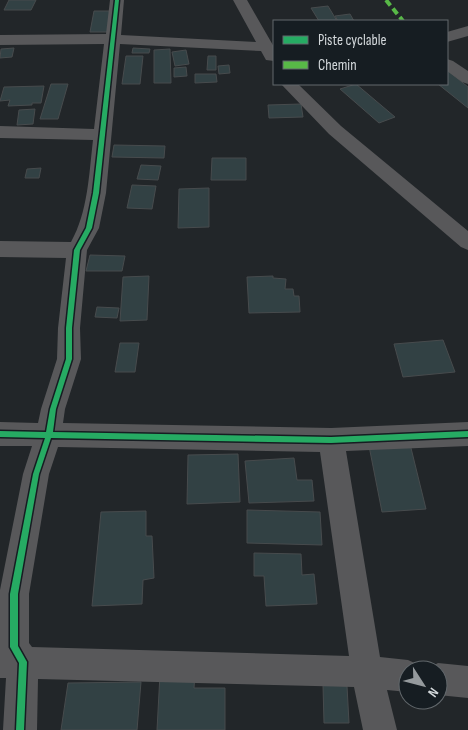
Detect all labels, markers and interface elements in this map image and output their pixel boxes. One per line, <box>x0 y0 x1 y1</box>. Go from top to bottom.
legend <box>273 20 448 85</box>
text: Piste cyclable <box>318 31 387 50</box>
text: Chemin <box>318 56 357 75</box>
north arrow <box>398 660 448 710</box>
text: N <box>424 684 442 700</box>

